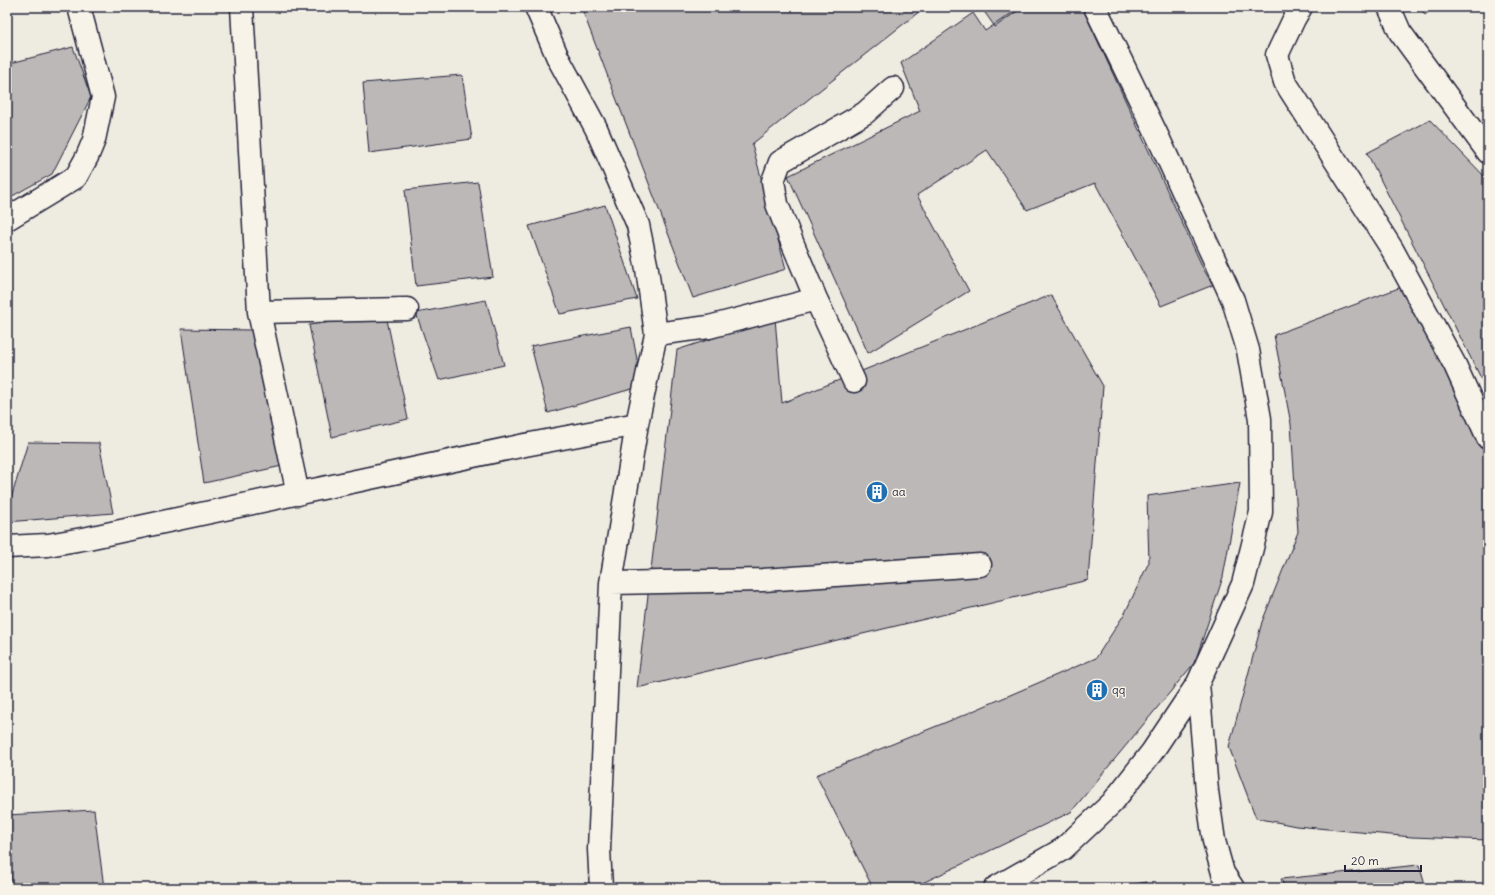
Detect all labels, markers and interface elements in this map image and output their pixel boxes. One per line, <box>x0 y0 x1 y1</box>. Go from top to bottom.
building icon: aa <box>864 479 890 505</box>
place label: aa <box>892 484 906 499</box>
building icon: qq <box>1084 677 1110 703</box>
place label: qq <box>1112 682 1125 697</box>
scale bar <box>1345 847 1421 873</box>
text: 20 m <box>1351 853 1379 868</box>

